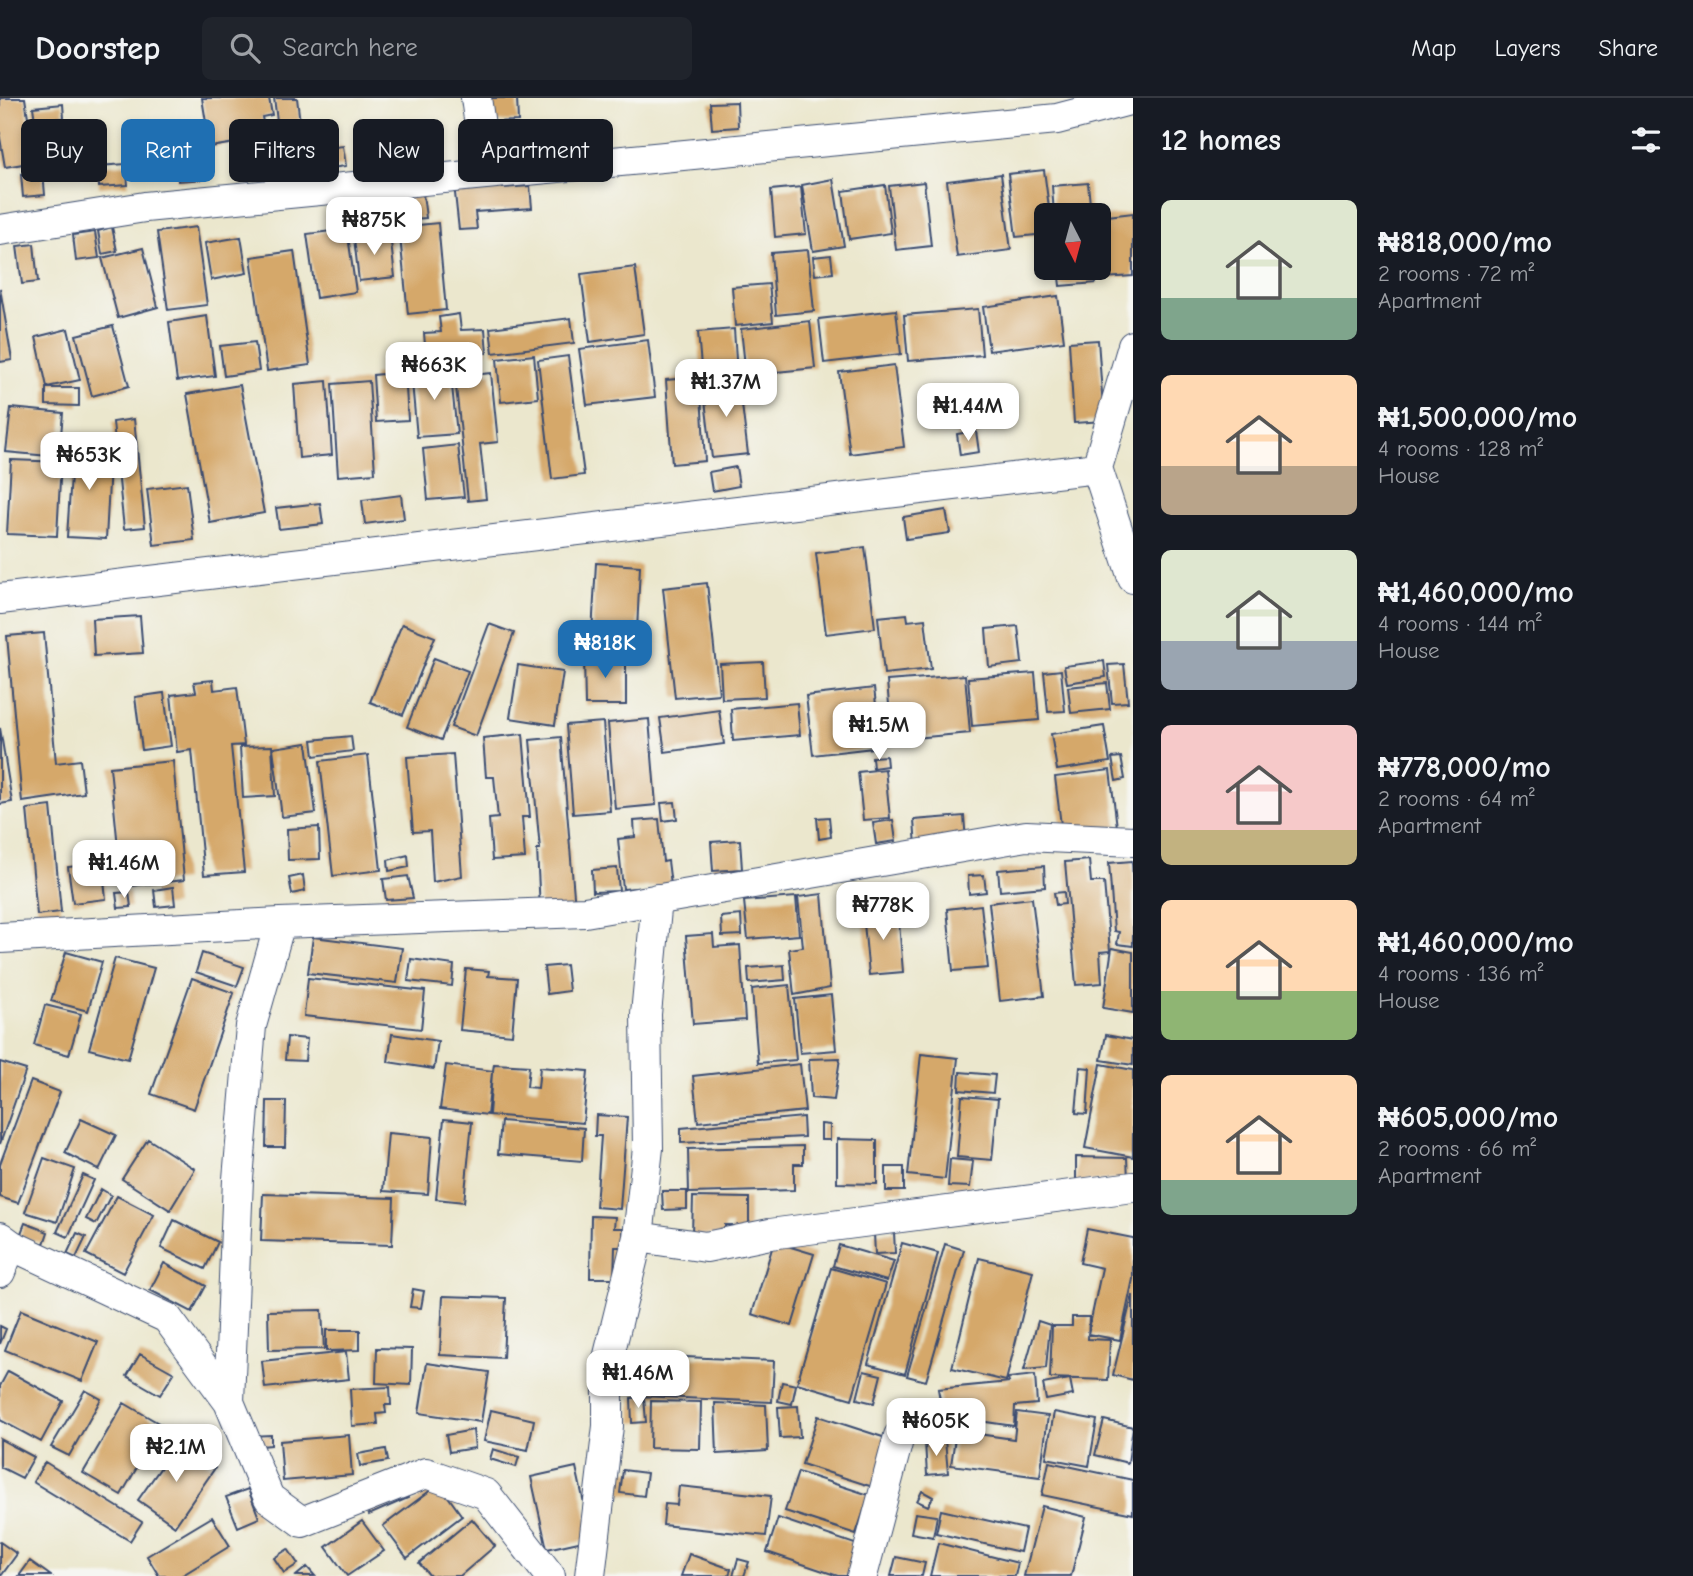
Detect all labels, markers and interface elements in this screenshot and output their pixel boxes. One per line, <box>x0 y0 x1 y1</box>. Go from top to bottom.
search box <box>202 17 692 80</box>
text: Doorstep <box>35 29 160 67</box>
icon: search <box>226 29 264 67</box>
text: Search here <box>282 33 418 63</box>
text: Map <box>1411 34 1457 62</box>
text: Layers <box>1495 34 1560 62</box>
text: Share <box>1598 34 1658 62</box>
chip: Buy <box>21 119 107 182</box>
chip: Rent <box>121 119 215 182</box>
chip: Filters <box>229 119 339 182</box>
chip: New <box>353 119 444 182</box>
chip: Apartment <box>458 119 613 182</box>
icon: filters <box>1627 121 1665 159</box>
text: 12 homes <box>1161 123 1281 158</box>
pin: ₦875K <box>325 198 423 257</box>
north arrow <box>1034 203 1111 280</box>
map controls <box>1034 203 1111 280</box>
text: ₦875K <box>342 206 406 233</box>
text: ₦818,000/mo <box>1378 225 1552 260</box>
icon: home <box>1217 228 1301 312</box>
text: 2 rooms · 72 m² <box>1378 260 1534 287</box>
text: Apartment <box>1378 287 1481 314</box>
pin: ₦663K <box>385 342 483 402</box>
text: ₦663K <box>402 351 466 378</box>
pin: ₦1.37M <box>669 360 783 419</box>
text: ₦1.37M <box>691 368 761 395</box>
pin: ₦1.44M <box>911 384 1025 443</box>
text: ₦1.44M <box>933 392 1003 419</box>
text: ₦1,500,000/mo <box>1378 400 1577 435</box>
icon: home <box>1217 403 1301 487</box>
pin: ₦653K <box>40 432 138 492</box>
text: 4 rooms · 128 m² <box>1378 435 1543 462</box>
text: ₦653K <box>56 441 122 468</box>
text: House <box>1378 462 1440 489</box>
text: ₦1,460,000/mo <box>1378 575 1574 610</box>
icon: home <box>1217 578 1301 662</box>
text: 4 rooms · 144 m² <box>1378 610 1542 637</box>
pin: ₦818K <box>556 620 654 680</box>
text: ₦818K <box>574 629 636 656</box>
text: House <box>1378 637 1440 664</box>
pin: ₦1.5M <box>830 702 928 762</box>
text: ₦1.5M <box>849 711 909 738</box>
text: ₦778,000/mo <box>1378 750 1551 785</box>
icon: home <box>1217 753 1301 837</box>
text: 2 rooms · 64 m² <box>1378 785 1535 812</box>
text: Apartment <box>1378 812 1481 839</box>
pin: ₦1.46M <box>67 840 181 900</box>
text: ₦1.46M <box>88 849 160 876</box>
pin: ₦778K <box>834 882 932 942</box>
text: ₦778K <box>852 891 914 918</box>
text: ₦1,460,000/mo <box>1378 925 1574 960</box>
icon: home <box>1217 928 1301 1012</box>
text: 4 rooms · 136 m² <box>1378 960 1544 987</box>
text: House <box>1378 987 1440 1014</box>
text: ₦605,000/mo <box>1378 1100 1558 1135</box>
icon: home <box>1217 1103 1301 1187</box>
text: 2 rooms · 66 m² <box>1378 1135 1536 1162</box>
text: Apartment <box>1378 1162 1481 1189</box>
pin: ₦1.46M <box>581 1350 695 1410</box>
text: ₦1.46M <box>602 1359 674 1386</box>
pin: ₦605K <box>887 1398 985 1458</box>
text: ₦605K <box>903 1407 969 1434</box>
pin: ₦2.1M <box>127 1424 225 1484</box>
text: ₦2.1M <box>146 1433 206 1460</box>

